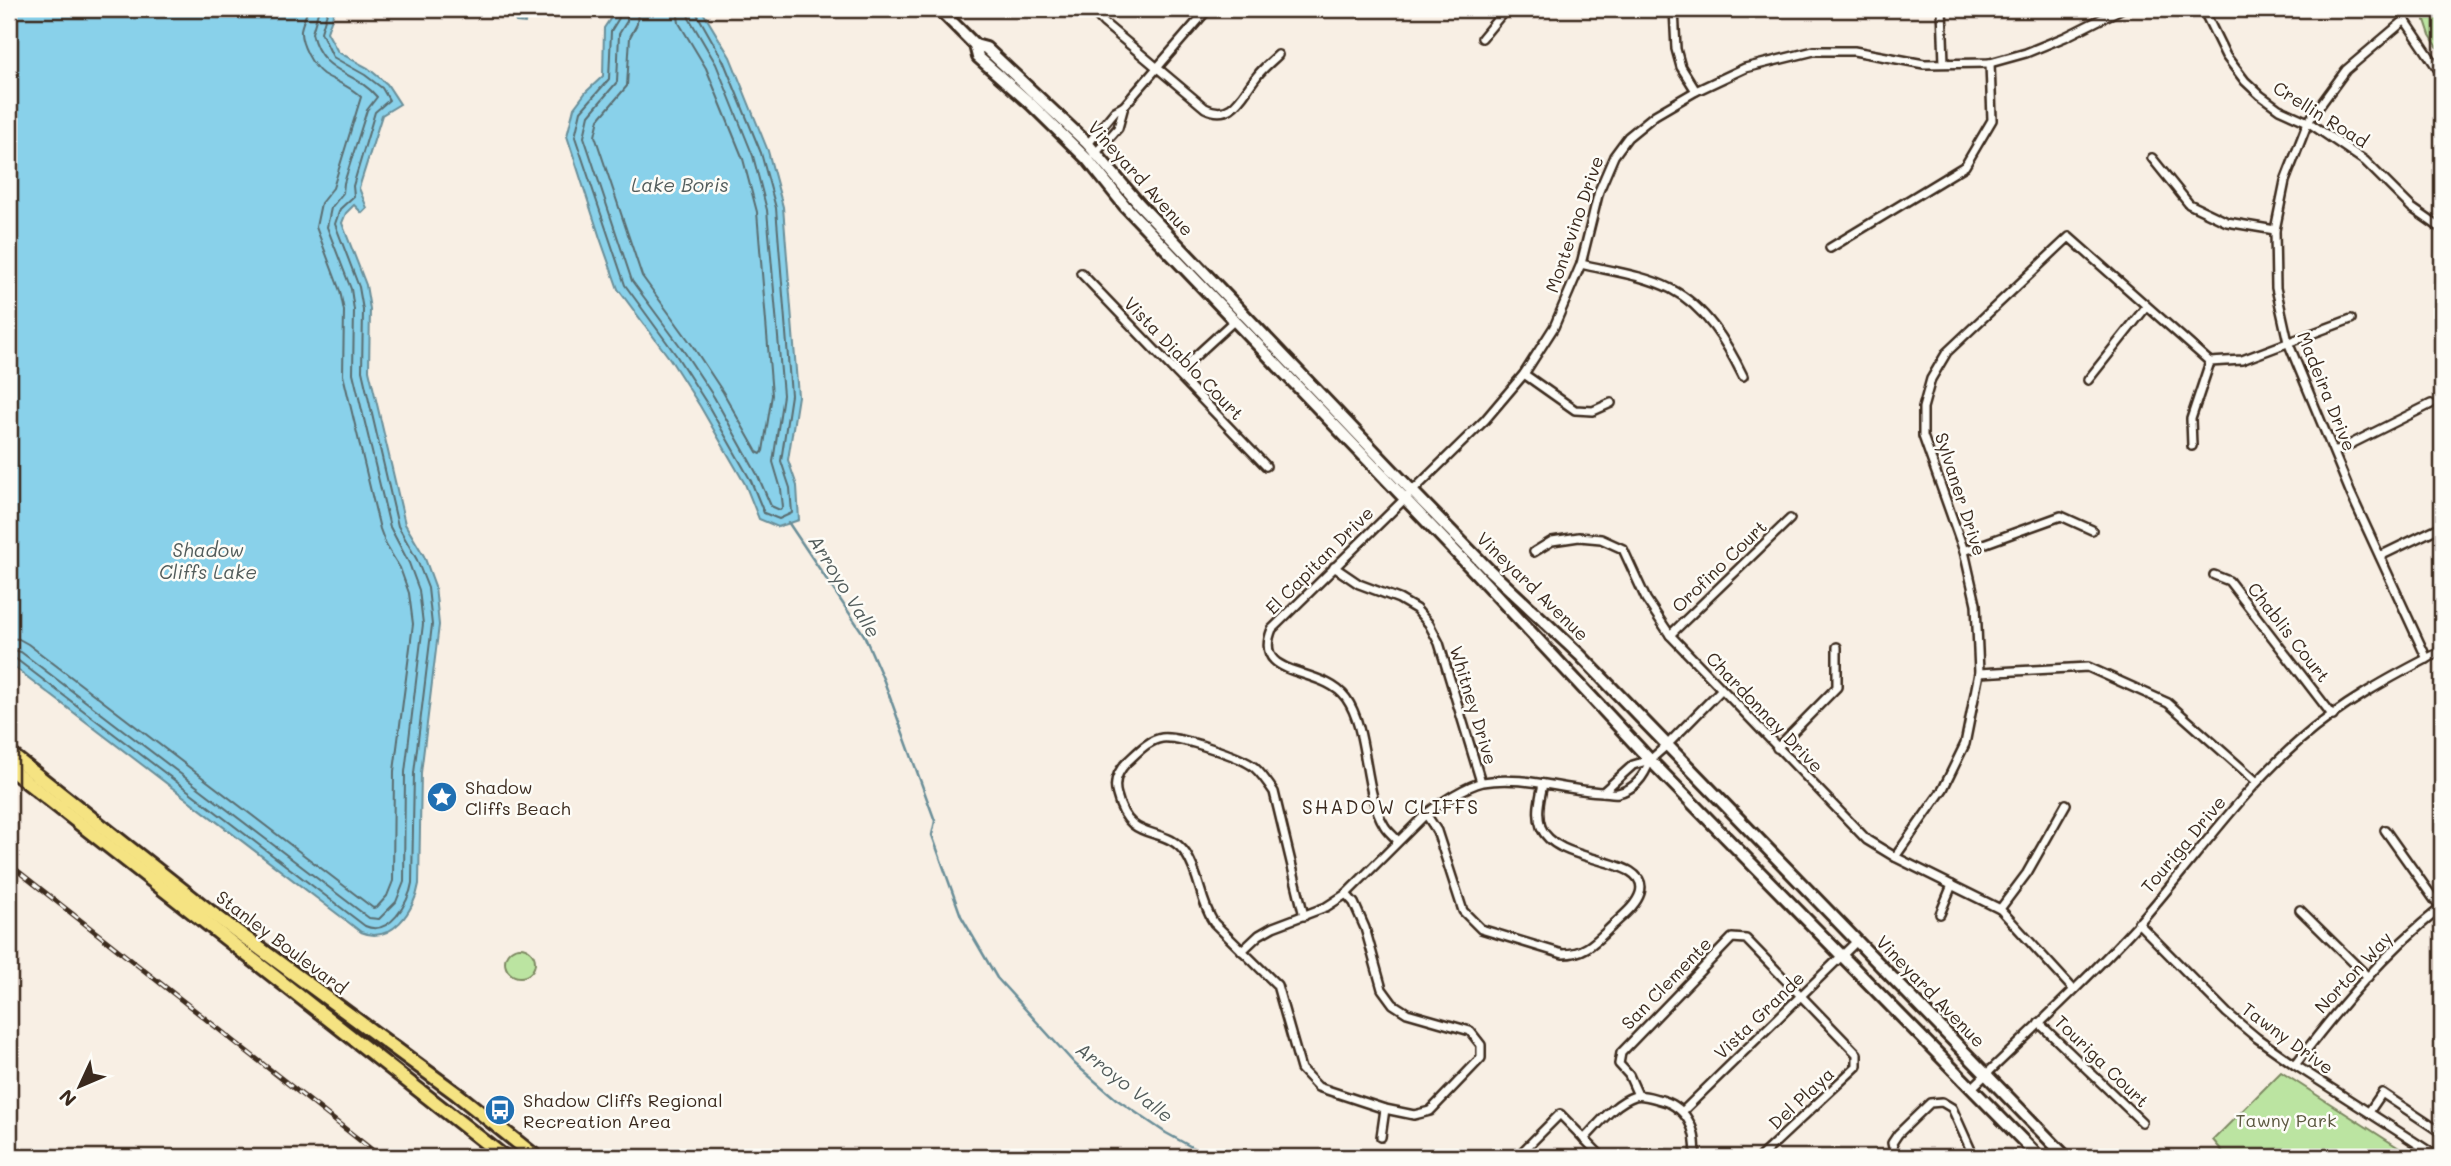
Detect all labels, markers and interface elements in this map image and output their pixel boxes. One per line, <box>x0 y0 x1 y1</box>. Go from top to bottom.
street label: Crellin Road <box>2269 75 2373 153</box>
street label: Vineyard Avenue <box>1083 115 1199 241</box>
street label: Montevino Drive <box>1539 152 1609 296</box>
water label: Lake Boris <box>631 172 729 197</box>
street label: Vista Diablo Court <box>1119 291 1249 425</box>
street label: Madeira Drive <box>2292 328 2362 454</box>
street label: Sylvaner Drive <box>1930 429 1992 559</box>
street label: El Capitan Drive <box>1260 501 1378 619</box>
street label: Orofino Court <box>1666 515 1772 617</box>
street label: Vineyard Avenue <box>1472 526 1594 646</box>
water label: Arroyo Valle <box>804 530 886 642</box>
water label: Shadow Cliffs Lake <box>159 537 257 584</box>
street label: Chablis Court <box>2242 577 2336 687</box>
street label: Whitney Drive <box>1445 643 1503 767</box>
street label: Chardonnay Drive <box>1701 646 1829 778</box>
place label: Shadow Cliffs Beach <box>465 775 571 820</box>
place icon: Shadow Cliffs Beach <box>425 780 459 814</box>
street label: Touriga Drive <box>2135 790 2231 898</box>
district label: SHADOW CLIFFS <box>1302 794 1480 819</box>
street label: Stanley Boulevard <box>211 885 353 999</box>
street label: Norton Way <box>2309 926 2397 1018</box>
street label: Vineyard Avenue <box>1871 930 1991 1052</box>
street label: San Clemente <box>1616 931 1716 1035</box>
street label: Vista Grande <box>1709 966 1809 1064</box>
street label: Tawny Drive <box>2237 997 2339 1079</box>
street label: Touriga Court <box>2049 1010 2155 1112</box>
water label: Arroyo Valle <box>1071 1036 1179 1128</box>
north arrow <box>46 1050 116 1120</box>
street label: Del Playa <box>1763 1062 1839 1134</box>
text: N <box>53 1084 81 1112</box>
place label: Shadow Cliffs Regional Recreation Area <box>523 1088 723 1133</box>
bus stop icon: Shadow Cliffs Regional Recreation Area <box>483 1093 517 1127</box>
park label: Tawny Park <box>2235 1108 2337 1132</box>

